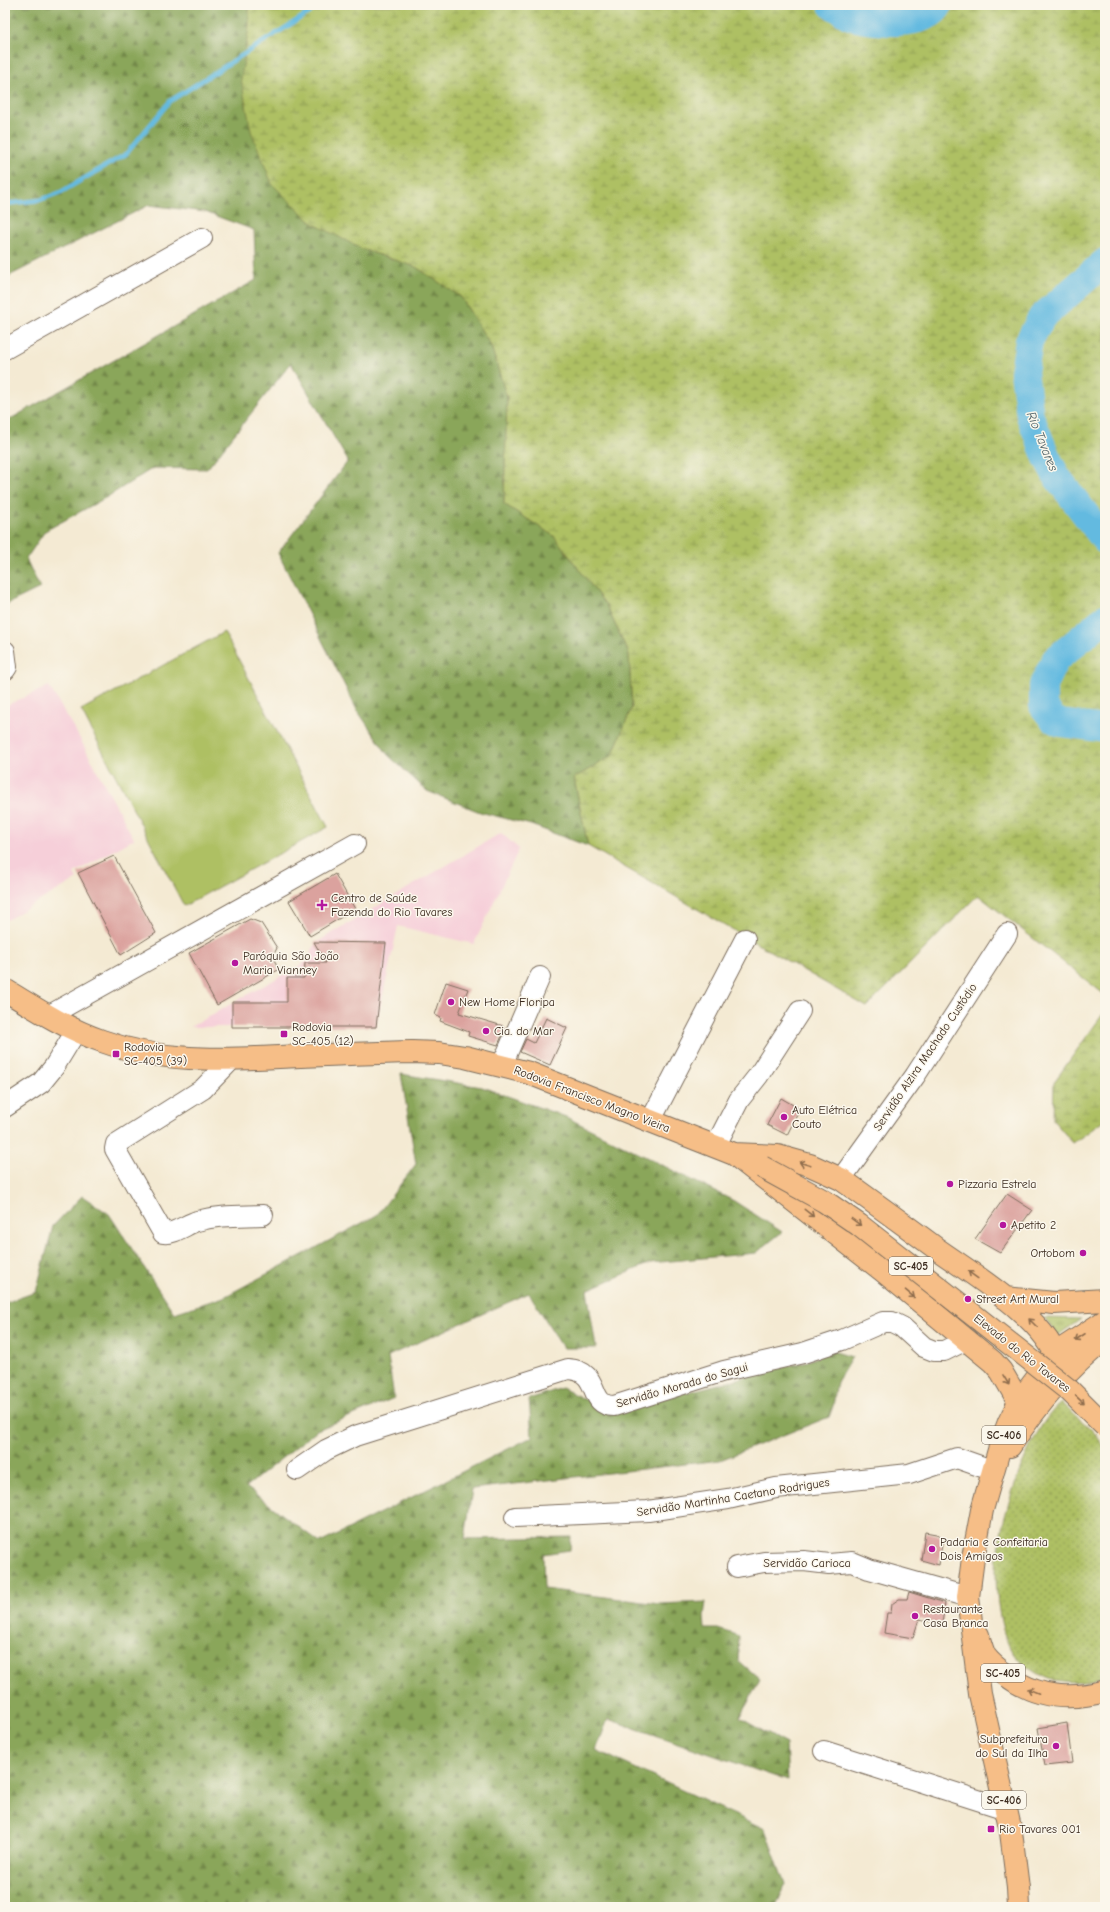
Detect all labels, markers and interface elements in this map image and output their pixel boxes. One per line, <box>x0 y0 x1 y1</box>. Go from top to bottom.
water label: Rio Tavares <box>1024 409 1062 474</box>
place label: Centro de Saúde Fazenda do Rio Tavares <box>331 891 452 919</box>
marker: Centro de Saúde Fazenda do Rio Tavares <box>316 899 328 911</box>
place label: Paróquia São João Maria Vianney <box>243 949 339 977</box>
marker: Paróquia São João Maria Vianney <box>230 958 240 968</box>
street label: Servidão Alzira Machado Custódio <box>870 981 980 1133</box>
place label: New Home Floripa <box>459 995 555 1009</box>
marker: New Home Floripa <box>446 997 456 1007</box>
place label: Rodovia SC-405 (12) <box>292 1020 354 1048</box>
place label: Cia. do Mar <box>494 1024 554 1038</box>
marker: Cia. do Mar <box>481 1026 491 1036</box>
marker: Rodovia SC-405 (12) <box>279 1029 289 1039</box>
place label: Rodovia SC-405 (39) <box>124 1040 187 1068</box>
marker: Rodovia SC-405 (39) <box>111 1049 121 1059</box>
street label: Rodovia Francisco Magno Vieira <box>512 1063 672 1135</box>
place label: Auto Elétrica Couto <box>792 1103 857 1131</box>
marker: Auto Elétrica Couto <box>779 1112 789 1122</box>
one-way arrow <box>799 1160 812 1167</box>
place label: Pizzaria Estrela <box>958 1177 1037 1191</box>
marker: Pizzaria Estrela <box>945 1179 955 1189</box>
one-way arrow <box>803 1208 814 1217</box>
one-way arrow <box>850 1218 861 1227</box>
place label: Apetito 2 <box>1011 1218 1056 1232</box>
marker: Apetito 2 <box>998 1220 1008 1230</box>
place label: Ortobom <box>1030 1246 1075 1260</box>
marker: Ortobom <box>1078 1248 1088 1258</box>
road number: SC-405 <box>889 1257 933 1275</box>
one-way arrow <box>968 1271 979 1279</box>
one-way arrow <box>905 1290 915 1299</box>
place label: Street Art Mural <box>976 1292 1059 1306</box>
marker: Street Art Mural <box>963 1294 973 1304</box>
street label: Elevado do Rio Tavares <box>971 1311 1073 1395</box>
one-way arrow <box>1028 1319 1038 1328</box>
one-way arrow <box>1075 1333 1086 1341</box>
street label: Servidão Morada do Sagui <box>614 1359 750 1411</box>
one-way arrow <box>1003 1374 1011 1386</box>
one-way arrow <box>1075 1395 1085 1405</box>
road number: SC-406 <box>982 1426 1026 1444</box>
street label: Servidão Martinha Caetano Rodrigues <box>636 1475 830 1519</box>
place label: Padaria e Confeitaria Dois Amigos <box>940 1535 1048 1563</box>
marker: Padaria e Confeitaria Dois Amigos <box>927 1544 937 1554</box>
street label: Servidão Carioca <box>763 1556 851 1570</box>
place label: Restaurante Casa Branca <box>923 1602 989 1630</box>
marker: Restaurante Casa Branca <box>910 1611 920 1621</box>
road number: SC-405 <box>981 1664 1025 1682</box>
one-way arrow <box>1027 1686 1039 1694</box>
place label: Subprefeitura do Sul da Ilha <box>975 1732 1048 1760</box>
marker: Subprefeitura do Sul da Ilha <box>1051 1741 1061 1751</box>
road number: SC-406 <box>982 1791 1026 1809</box>
place label: Rio Tavares 001 <box>999 1822 1081 1836</box>
marker: Rio Tavares 001 <box>986 1824 996 1834</box>

